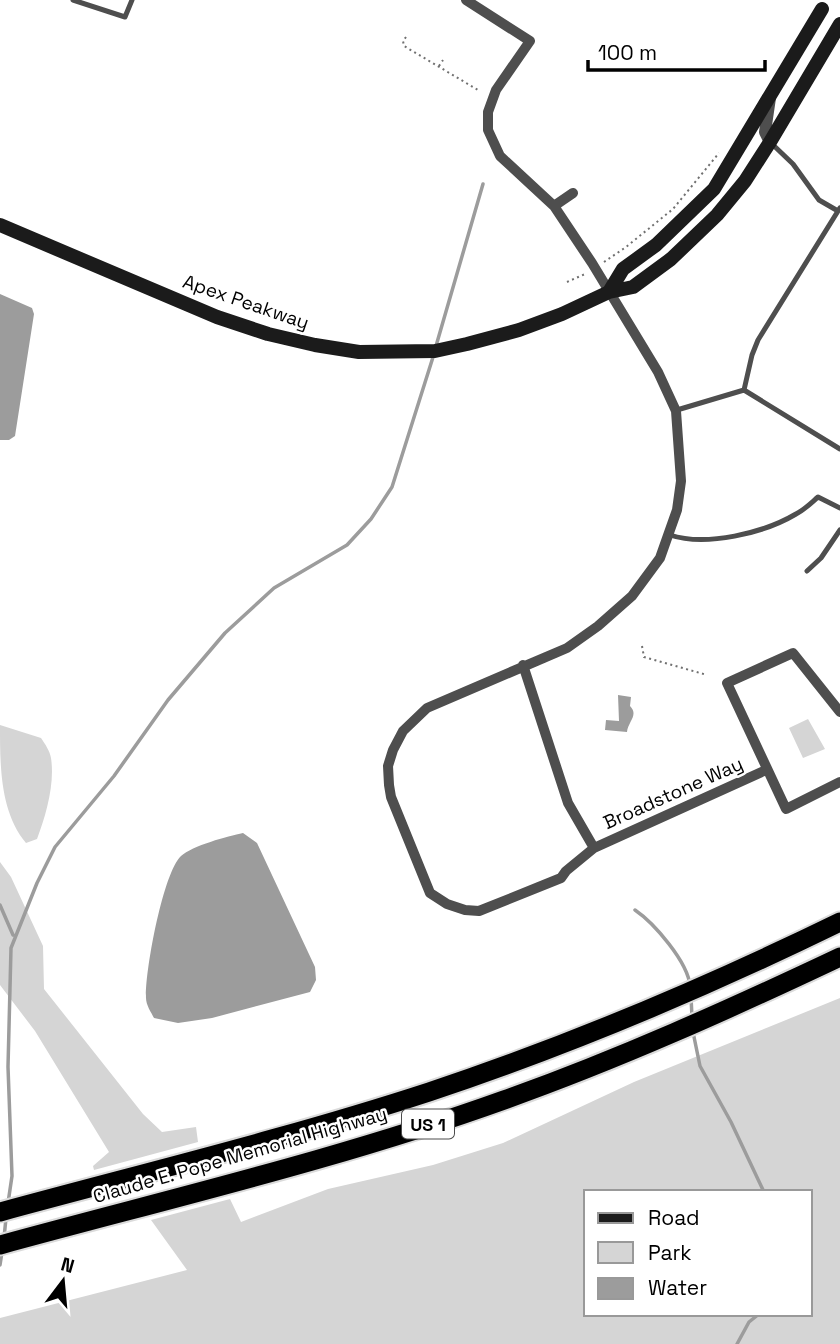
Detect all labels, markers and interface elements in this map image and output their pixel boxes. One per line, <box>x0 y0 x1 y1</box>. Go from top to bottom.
scale bar <box>588 28 765 72</box>
text: 100 m <box>598 39 657 66</box>
street label: Apex Peakway <box>180 269 312 335</box>
street label: Broadstone Way <box>599 751 747 835</box>
street label: Claude E. Pope Memorial Highway <box>90 1101 390 1209</box>
road number: US 1 <box>402 1110 454 1139</box>
legend <box>584 1190 812 1316</box>
text: Road <box>648 1204 700 1231</box>
text: Park <box>648 1239 692 1266</box>
north arrow <box>28 1246 98 1316</box>
text: N <box>58 1251 77 1279</box>
text: Water <box>648 1274 707 1301</box>

